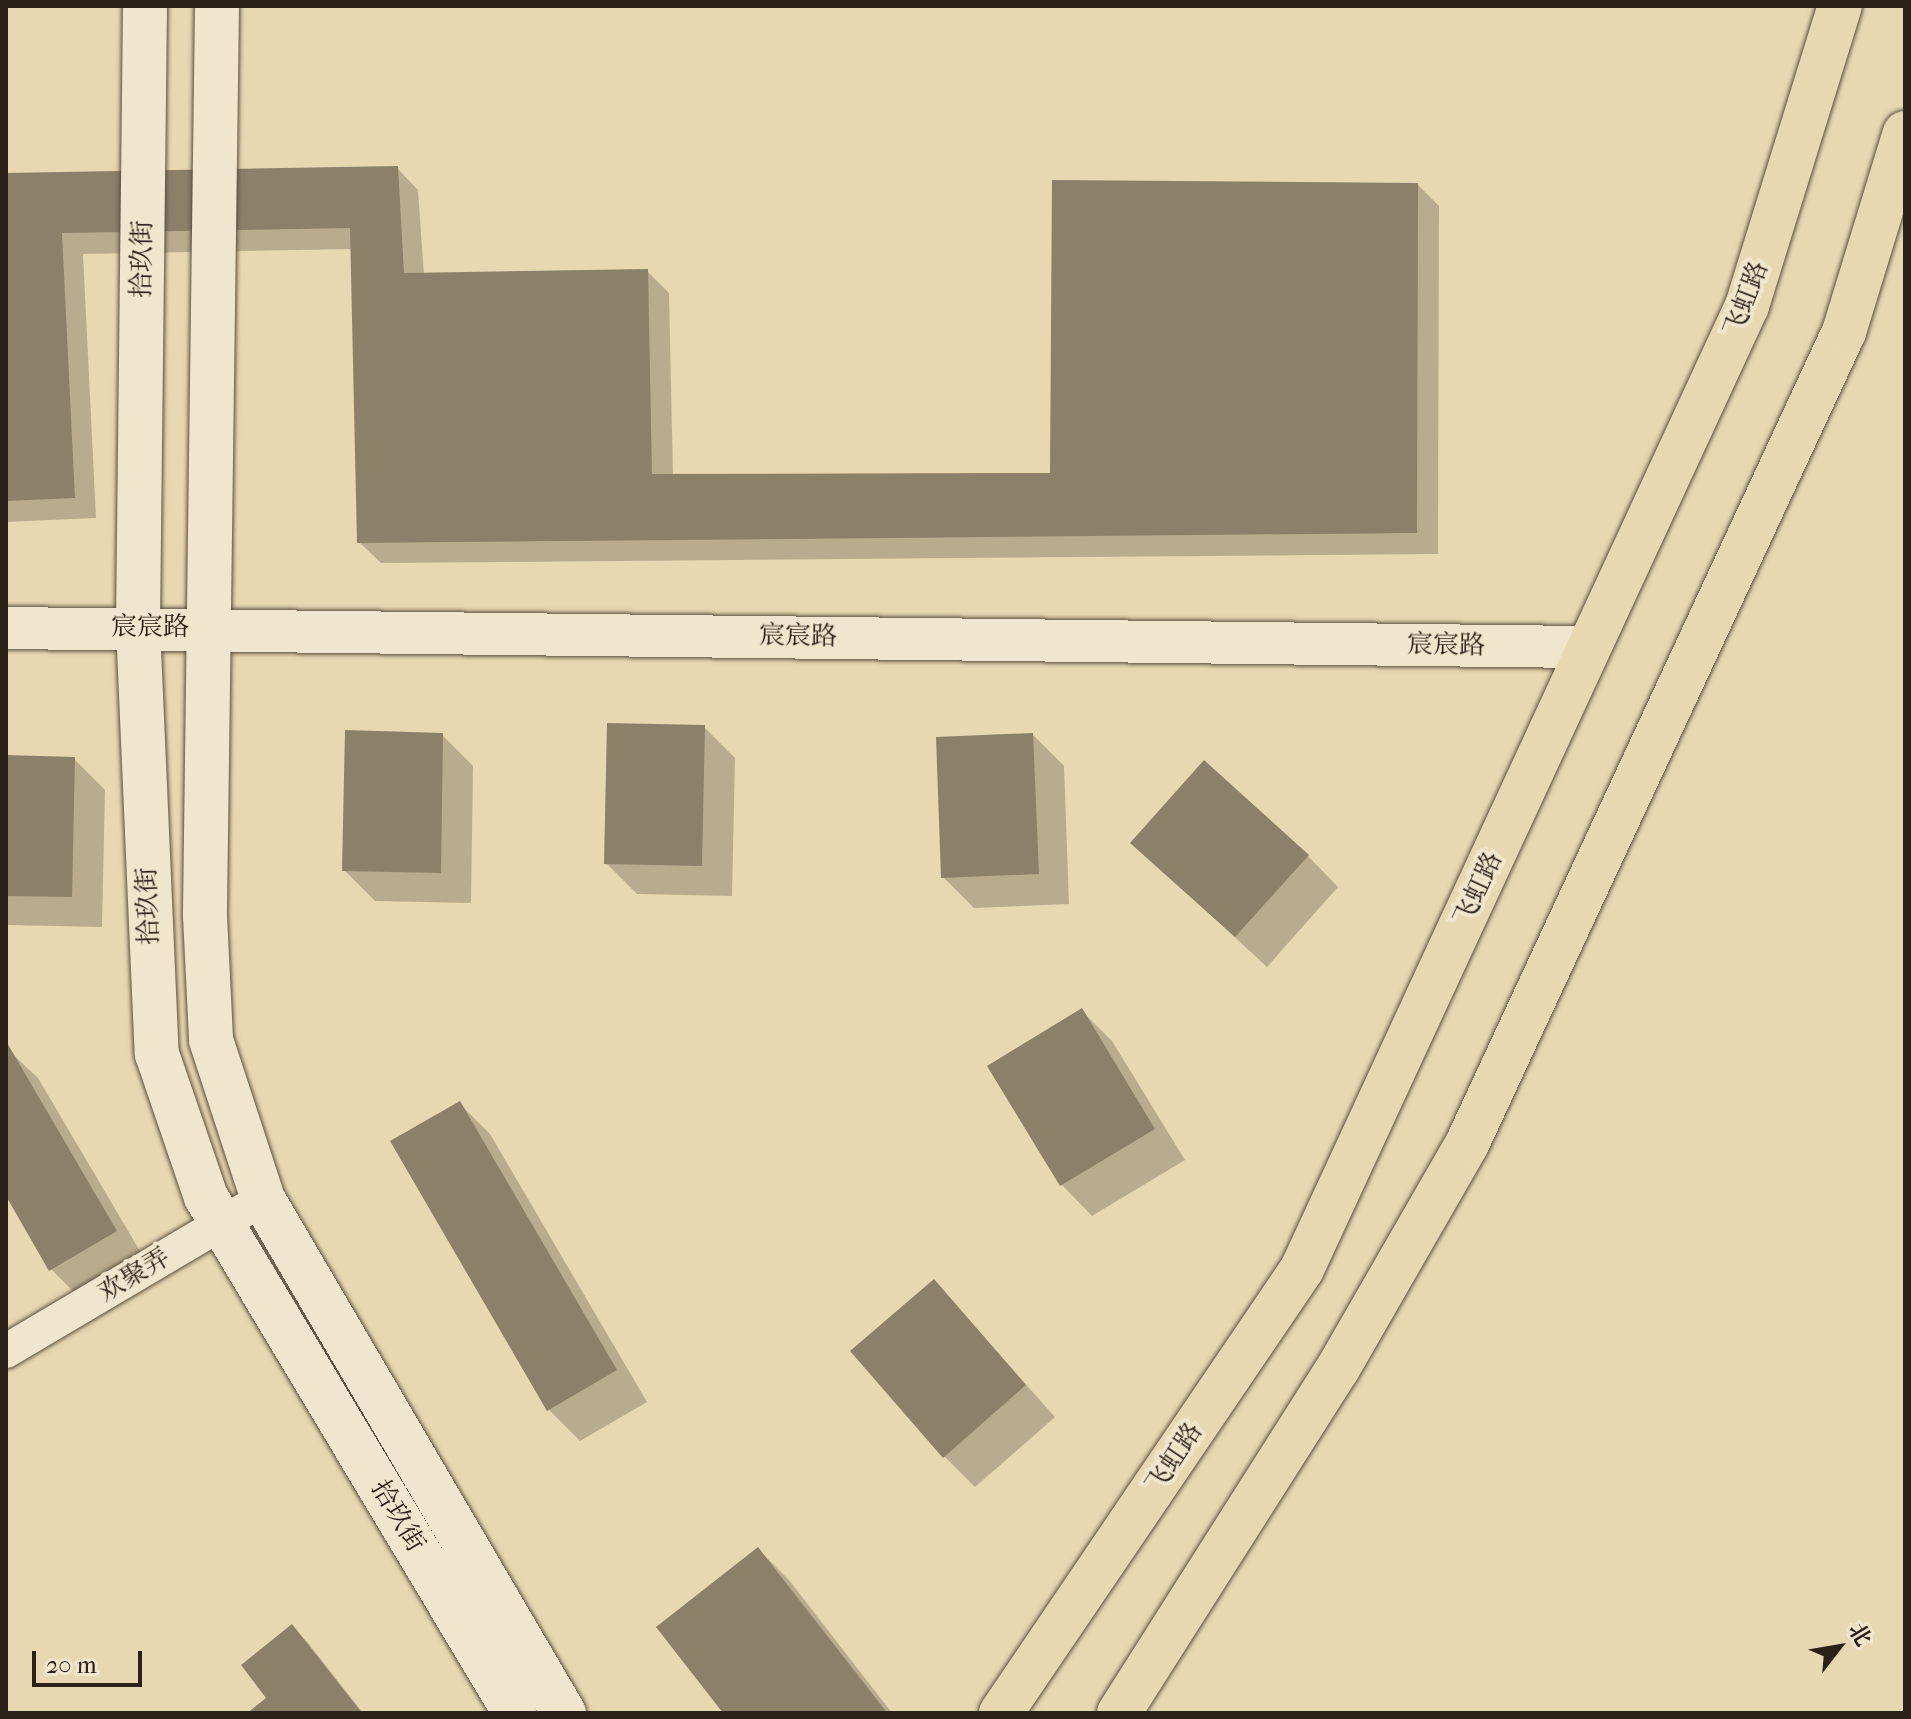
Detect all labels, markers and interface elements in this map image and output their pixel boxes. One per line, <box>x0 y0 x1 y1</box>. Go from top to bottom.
street label: 拾玖街 <box>126 220 158 298</box>
street label: 飞虹路 <box>1717 257 1775 341</box>
street label: 宸宸路 <box>111 611 189 643</box>
street label: 宸宸路 <box>759 620 837 652</box>
street label: 宸宸路 <box>1407 629 1485 661</box>
street label: 飞虹路 <box>1447 847 1509 931</box>
street label: 拾玖街 <box>131 866 165 946</box>
street label: 欢聚弄 <box>93 1242 175 1308</box>
street label: 飞虹路 <box>1139 1417 1209 1499</box>
street label: 拾玖街 <box>365 1475 431 1557</box>
north arrow <box>1799 1607 1879 1687</box>
text: 北 <box>1843 1619 1876 1651</box>
scale bar <box>36 1635 146 1685</box>
text: 20 m <box>46 1651 97 1679</box>

